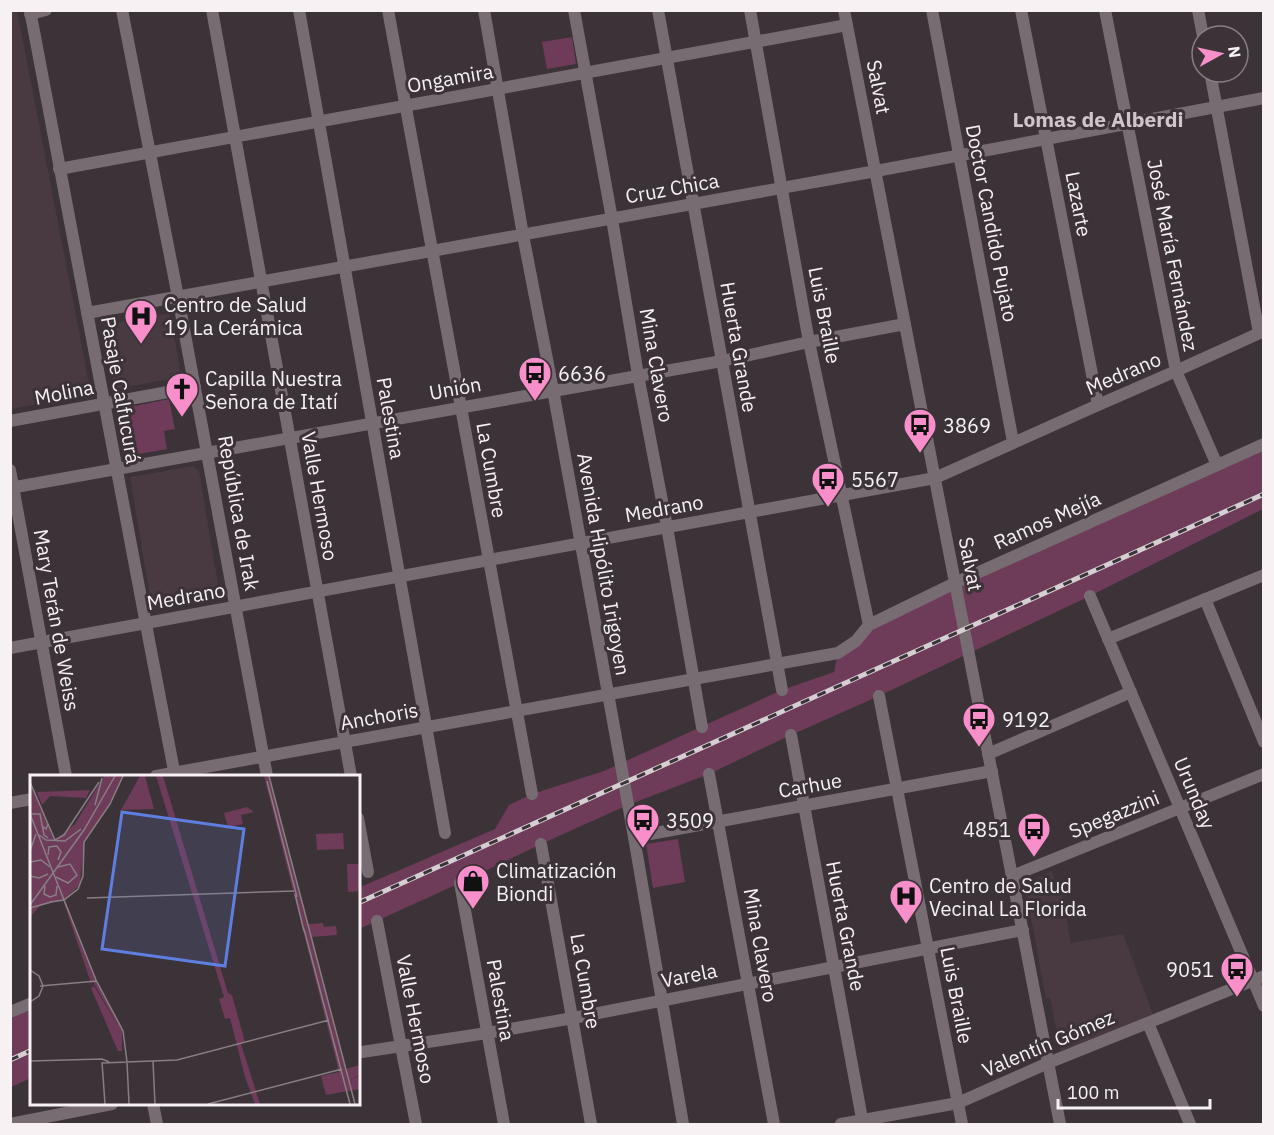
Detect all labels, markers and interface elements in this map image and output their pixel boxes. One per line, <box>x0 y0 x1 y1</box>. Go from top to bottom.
north arrow <box>1190 24 1250 84</box>
text: N <box>1224 45 1246 59</box>
street label: Ongamira <box>405 57 496 99</box>
street label: Salvat <box>861 57 897 117</box>
district label: Lomas de Alberdi <box>1012 105 1184 133</box>
street label: Doctor Candido Pujato <box>960 122 1024 324</box>
street label: José María Fernández <box>1141 156 1205 354</box>
street label: Cruz Chica <box>623 166 721 210</box>
street label: Lazarte <box>1059 169 1099 239</box>
street label: Luis Braille <box>802 264 848 366</box>
street label: Huerta Grande <box>714 280 764 414</box>
place label: Centro de Salud 19 La Cerámica <box>164 291 307 341</box>
hospital icon: Centro de Salud 19 La Cerámica <box>123 298 159 345</box>
street label: Mina Clavero <box>634 306 680 424</box>
street label: Pasaje Calfucurá <box>95 314 147 466</box>
street label: Medrano <box>1081 345 1165 401</box>
bus stop icon: 6636 <box>517 355 553 402</box>
place label: 6636 <box>558 360 606 387</box>
place label: Capilla Nuestra Señora de Itatí <box>205 365 342 415</box>
street label: Unión <box>427 370 483 406</box>
church icon: Capilla Nuestra Señora de Itatí <box>164 371 200 418</box>
street label: Molina <box>32 373 96 411</box>
street label: Palestina <box>371 375 412 461</box>
bus stop icon: 3869 <box>902 407 938 454</box>
place label: 3869 <box>943 412 991 439</box>
street label: La Cumbre <box>470 420 514 520</box>
street label: Valle Hermoso <box>295 429 345 563</box>
street label: República de Irak <box>212 433 266 593</box>
street label: Avenida Hipólito Irigoyen <box>571 450 637 678</box>
bus stop icon: 5567 <box>810 461 846 508</box>
place label: 5567 <box>851 466 899 493</box>
street label: Ramos Mejía <box>989 484 1105 556</box>
street label: Medrano <box>623 488 705 528</box>
street label: Mary Terán de Weiss <box>28 527 86 713</box>
street label: Salvat <box>953 534 989 594</box>
street label: Medrano <box>145 576 227 616</box>
street label: Anchoris <box>338 696 420 736</box>
bus stop icon: 9192 <box>961 701 997 748</box>
place label: 9192 <box>1002 706 1050 733</box>
street label: Urunday <box>1168 753 1222 833</box>
street label: Carhue <box>776 766 844 804</box>
inset map <box>30 775 360 1105</box>
street label: Spegazzini <box>1065 784 1163 844</box>
bus stop icon: 3509 <box>625 802 661 849</box>
place label: 3509 <box>666 807 714 834</box>
bus stop icon: 4851 <box>1016 811 1052 858</box>
place label: 4851 <box>963 816 1011 843</box>
place label: Climatización Biondi <box>496 857 617 907</box>
street label: Huerta Grande <box>820 859 872 993</box>
shop icon: Climatización Biondi <box>455 863 491 910</box>
place label: Centro de Salud Vecinal La Florida <box>929 872 1087 922</box>
hospital icon: Centro de Salud Vecinal La Florida <box>888 878 924 925</box>
street label: Mina Clavero <box>738 886 784 1004</box>
street label: La Cumbre <box>564 931 608 1031</box>
street label: Luis Braille <box>934 944 980 1046</box>
bus stop icon: 9051 <box>1219 951 1255 998</box>
street label: Valle Hermoso <box>390 952 442 1086</box>
street label: Varela <box>659 956 720 994</box>
place label: 9051 <box>1166 956 1214 983</box>
street label: Palestina <box>481 957 522 1043</box>
street label: Valentín Gómez <box>978 1003 1118 1083</box>
scale bar <box>1058 1072 1210 1110</box>
text: 100 m <box>1067 1081 1119 1104</box>

